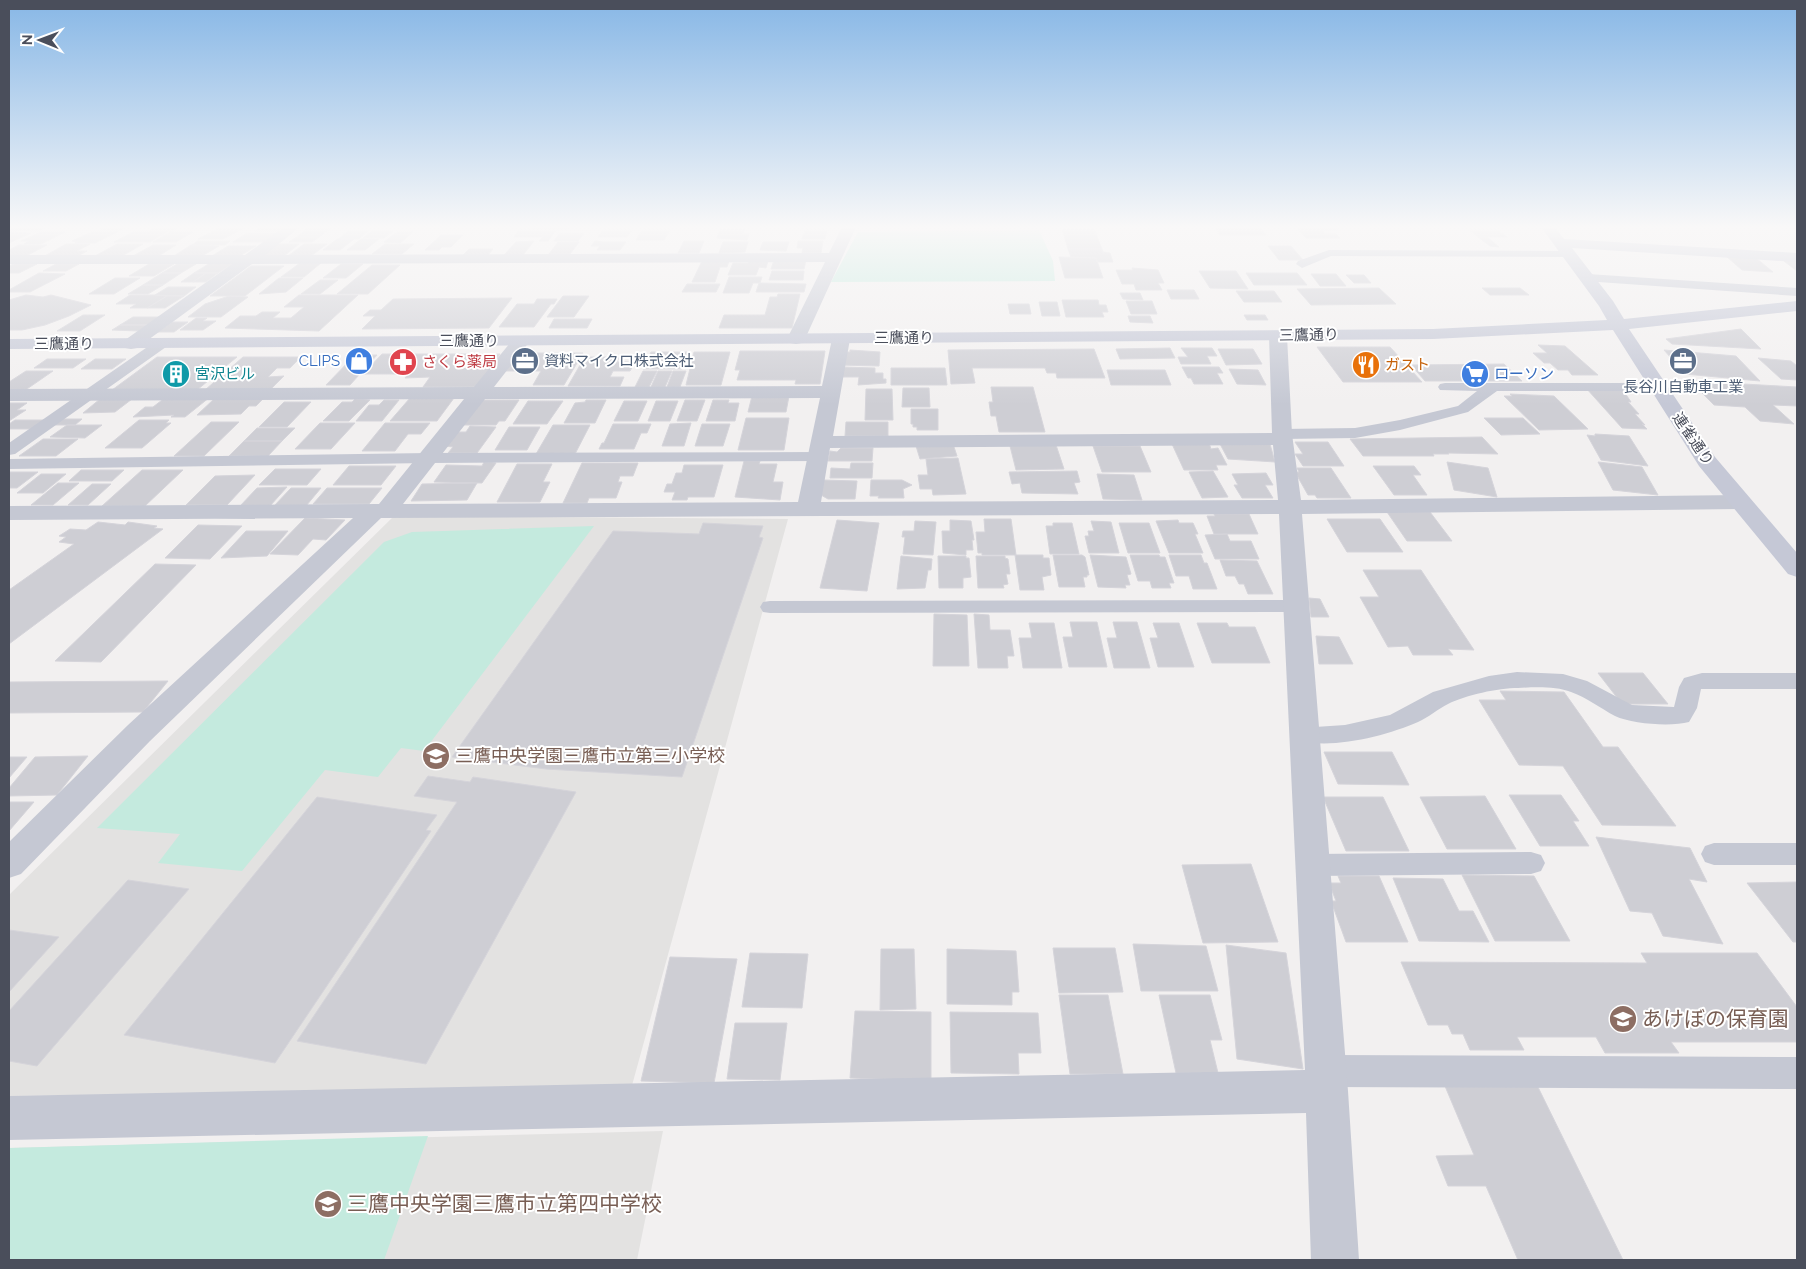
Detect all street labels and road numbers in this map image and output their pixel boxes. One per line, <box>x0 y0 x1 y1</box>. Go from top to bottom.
street label: 三鷹通り <box>1279 325 1339 345</box>
street label: 三鷹通り <box>874 329 934 347</box>
street label: 三鷹通り <box>439 332 499 350</box>
street label: 三鷹通り <box>34 335 94 353</box>
street label: 連雀通り <box>1669 409 1717 469</box>

